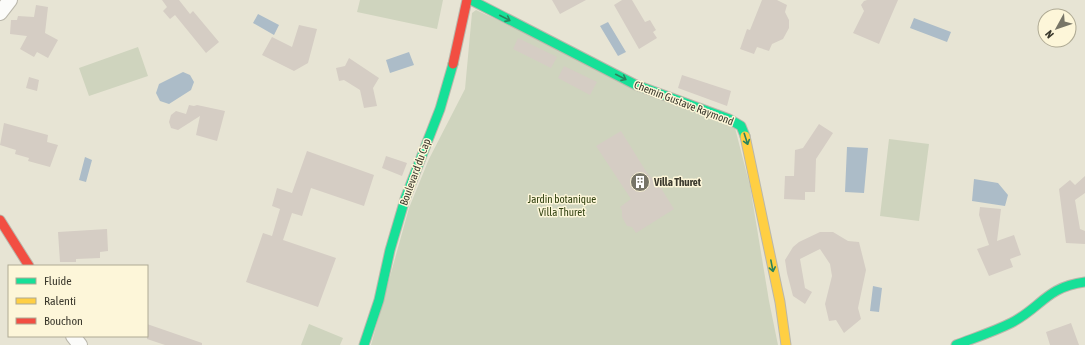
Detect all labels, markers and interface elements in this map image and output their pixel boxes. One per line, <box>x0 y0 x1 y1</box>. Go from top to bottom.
north arrow <box>1037 8 1077 48</box>
one-way arrow <box>499 15 511 22</box>
text: N <box>1043 28 1056 41</box>
one-way arrow <box>615 74 627 81</box>
street label: Chemin Gustave Raymond <box>633 78 735 128</box>
one-way arrow <box>743 133 750 146</box>
street label: Boulevard du Cap <box>397 137 433 207</box>
building icon: Villa Thuret <box>629 171 651 193</box>
place label: Villa Thuret <box>653 176 702 188</box>
park label: Jardin botanique Villa Thuret <box>528 193 596 218</box>
one-way arrow <box>769 259 777 272</box>
legend <box>8 265 148 337</box>
text: Fluide <box>44 274 72 288</box>
text: Ralenti <box>44 294 76 308</box>
text: Bouchon <box>44 314 83 328</box>

